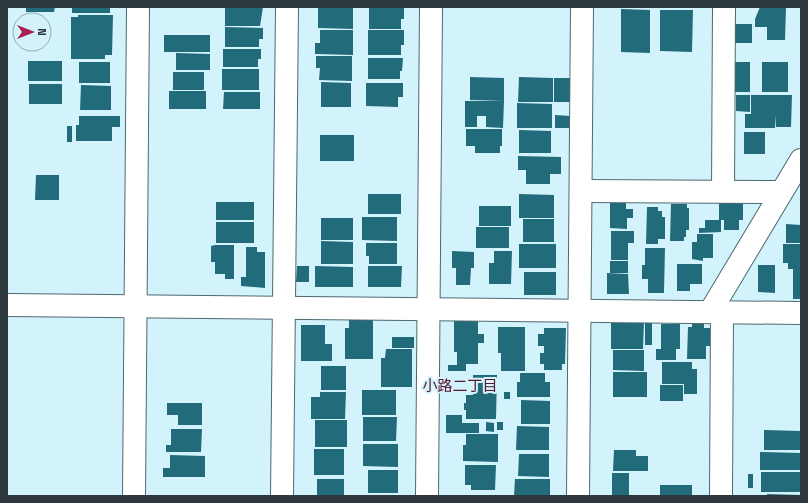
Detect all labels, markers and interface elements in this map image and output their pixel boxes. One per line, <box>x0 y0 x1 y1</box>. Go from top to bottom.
north arrow <box>12 12 52 52</box>
text: N <box>35 28 49 36</box>
district label: 小路二丁目 <box>422 376 498 395</box>

